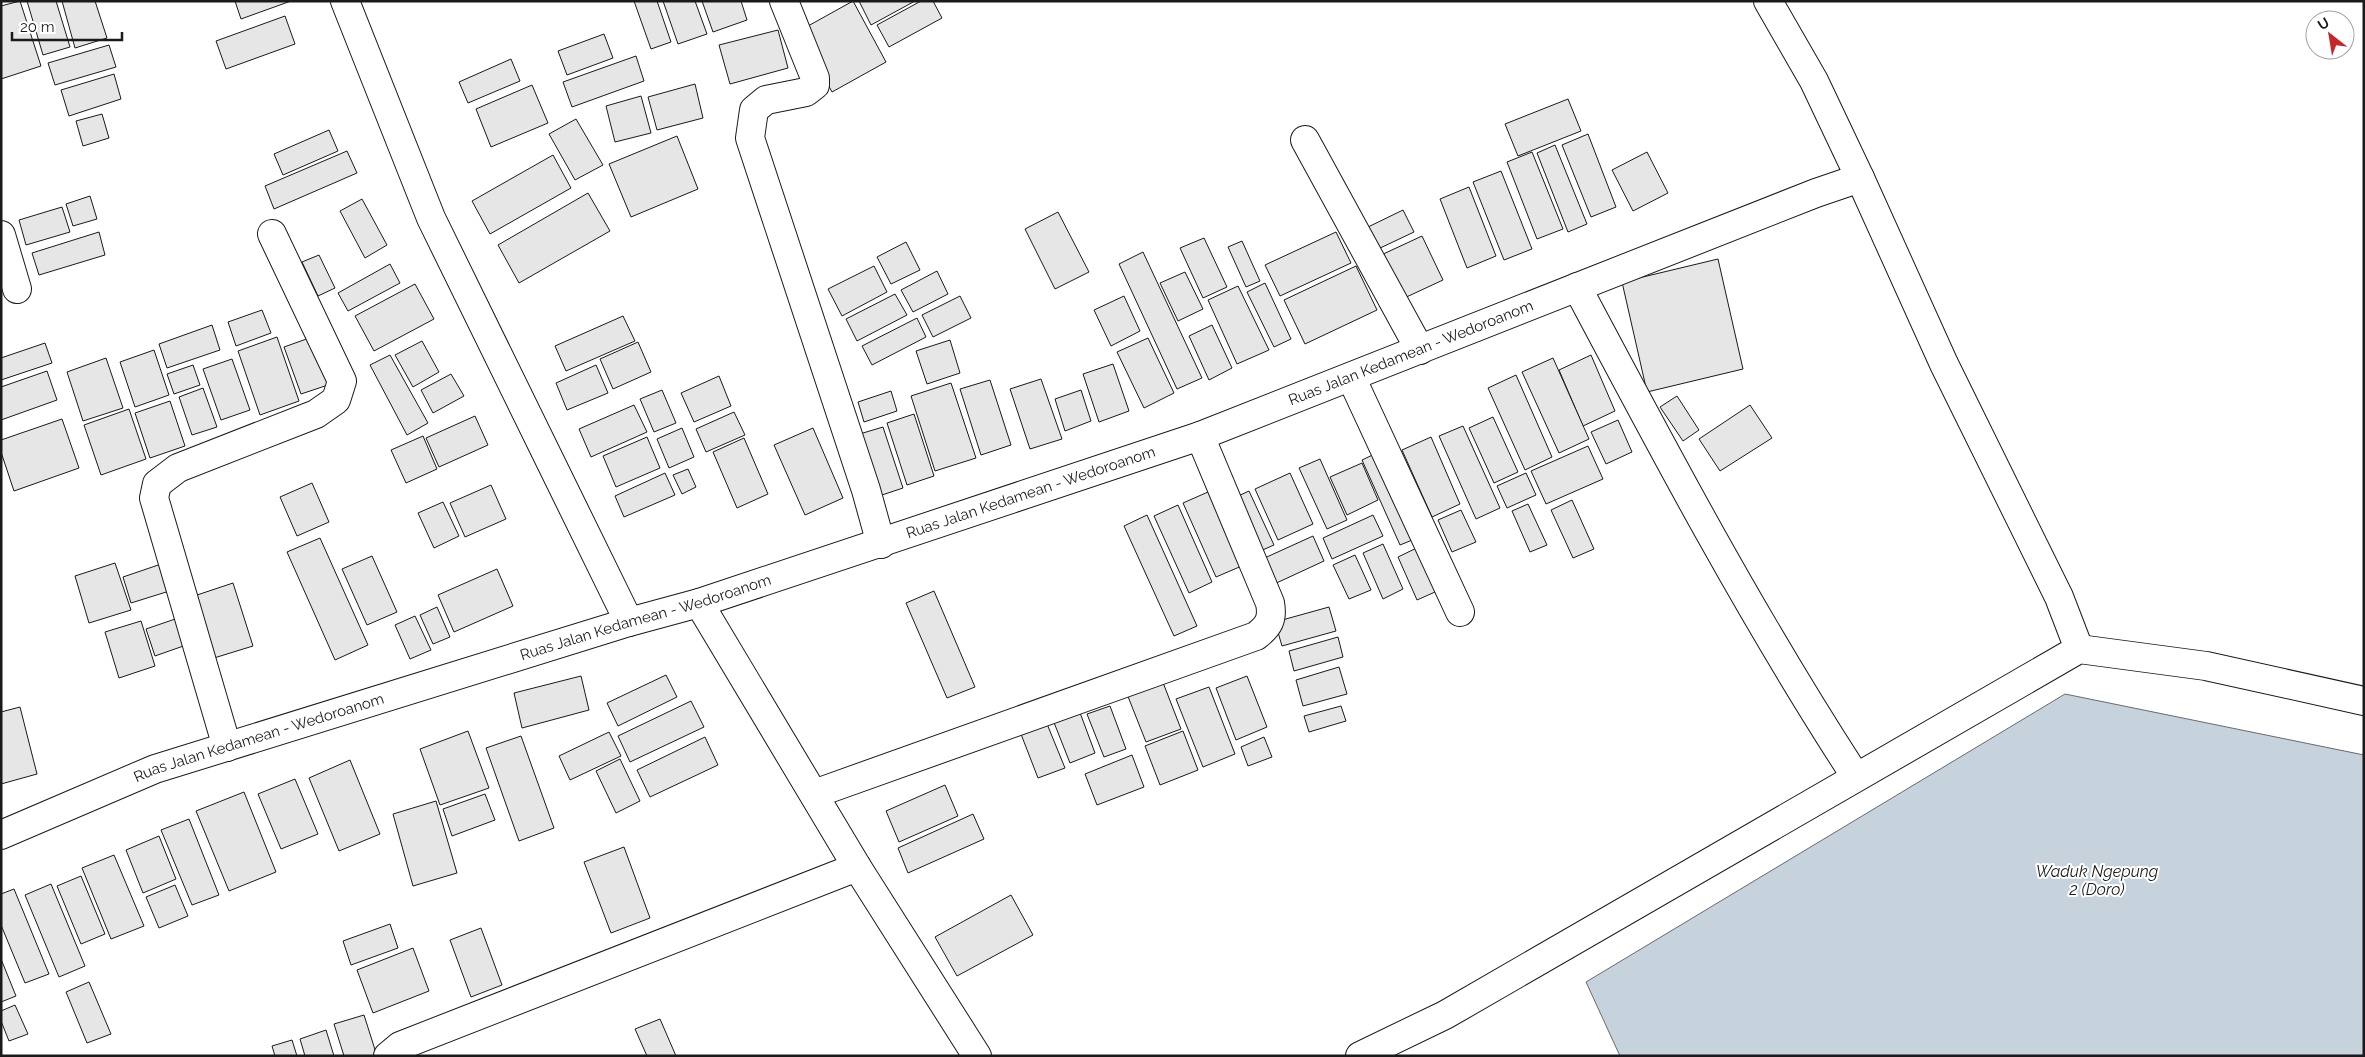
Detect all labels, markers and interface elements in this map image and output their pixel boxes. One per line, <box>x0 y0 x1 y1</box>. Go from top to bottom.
scale bar <box>12 10 122 42</box>
north arrow <box>2305 10 2355 60</box>
text: U <box>2315 14 2332 33</box>
text: 20 m <box>20 18 55 36</box>
street label: Ruas Jalan Kedamean - Wedoroanom <box>1286 296 1536 409</box>
street label: Ruas Jalan Kedamean - Wedoroanom <box>904 443 1158 542</box>
street label: Ruas Jalan Kedamean - Wedoroanom <box>518 571 773 664</box>
street label: Ruas Jalan Kedamean - Wedoroanom <box>131 690 386 786</box>
water label: Waduk Ngepung 2 (Doro) <box>2036 862 2159 899</box>

